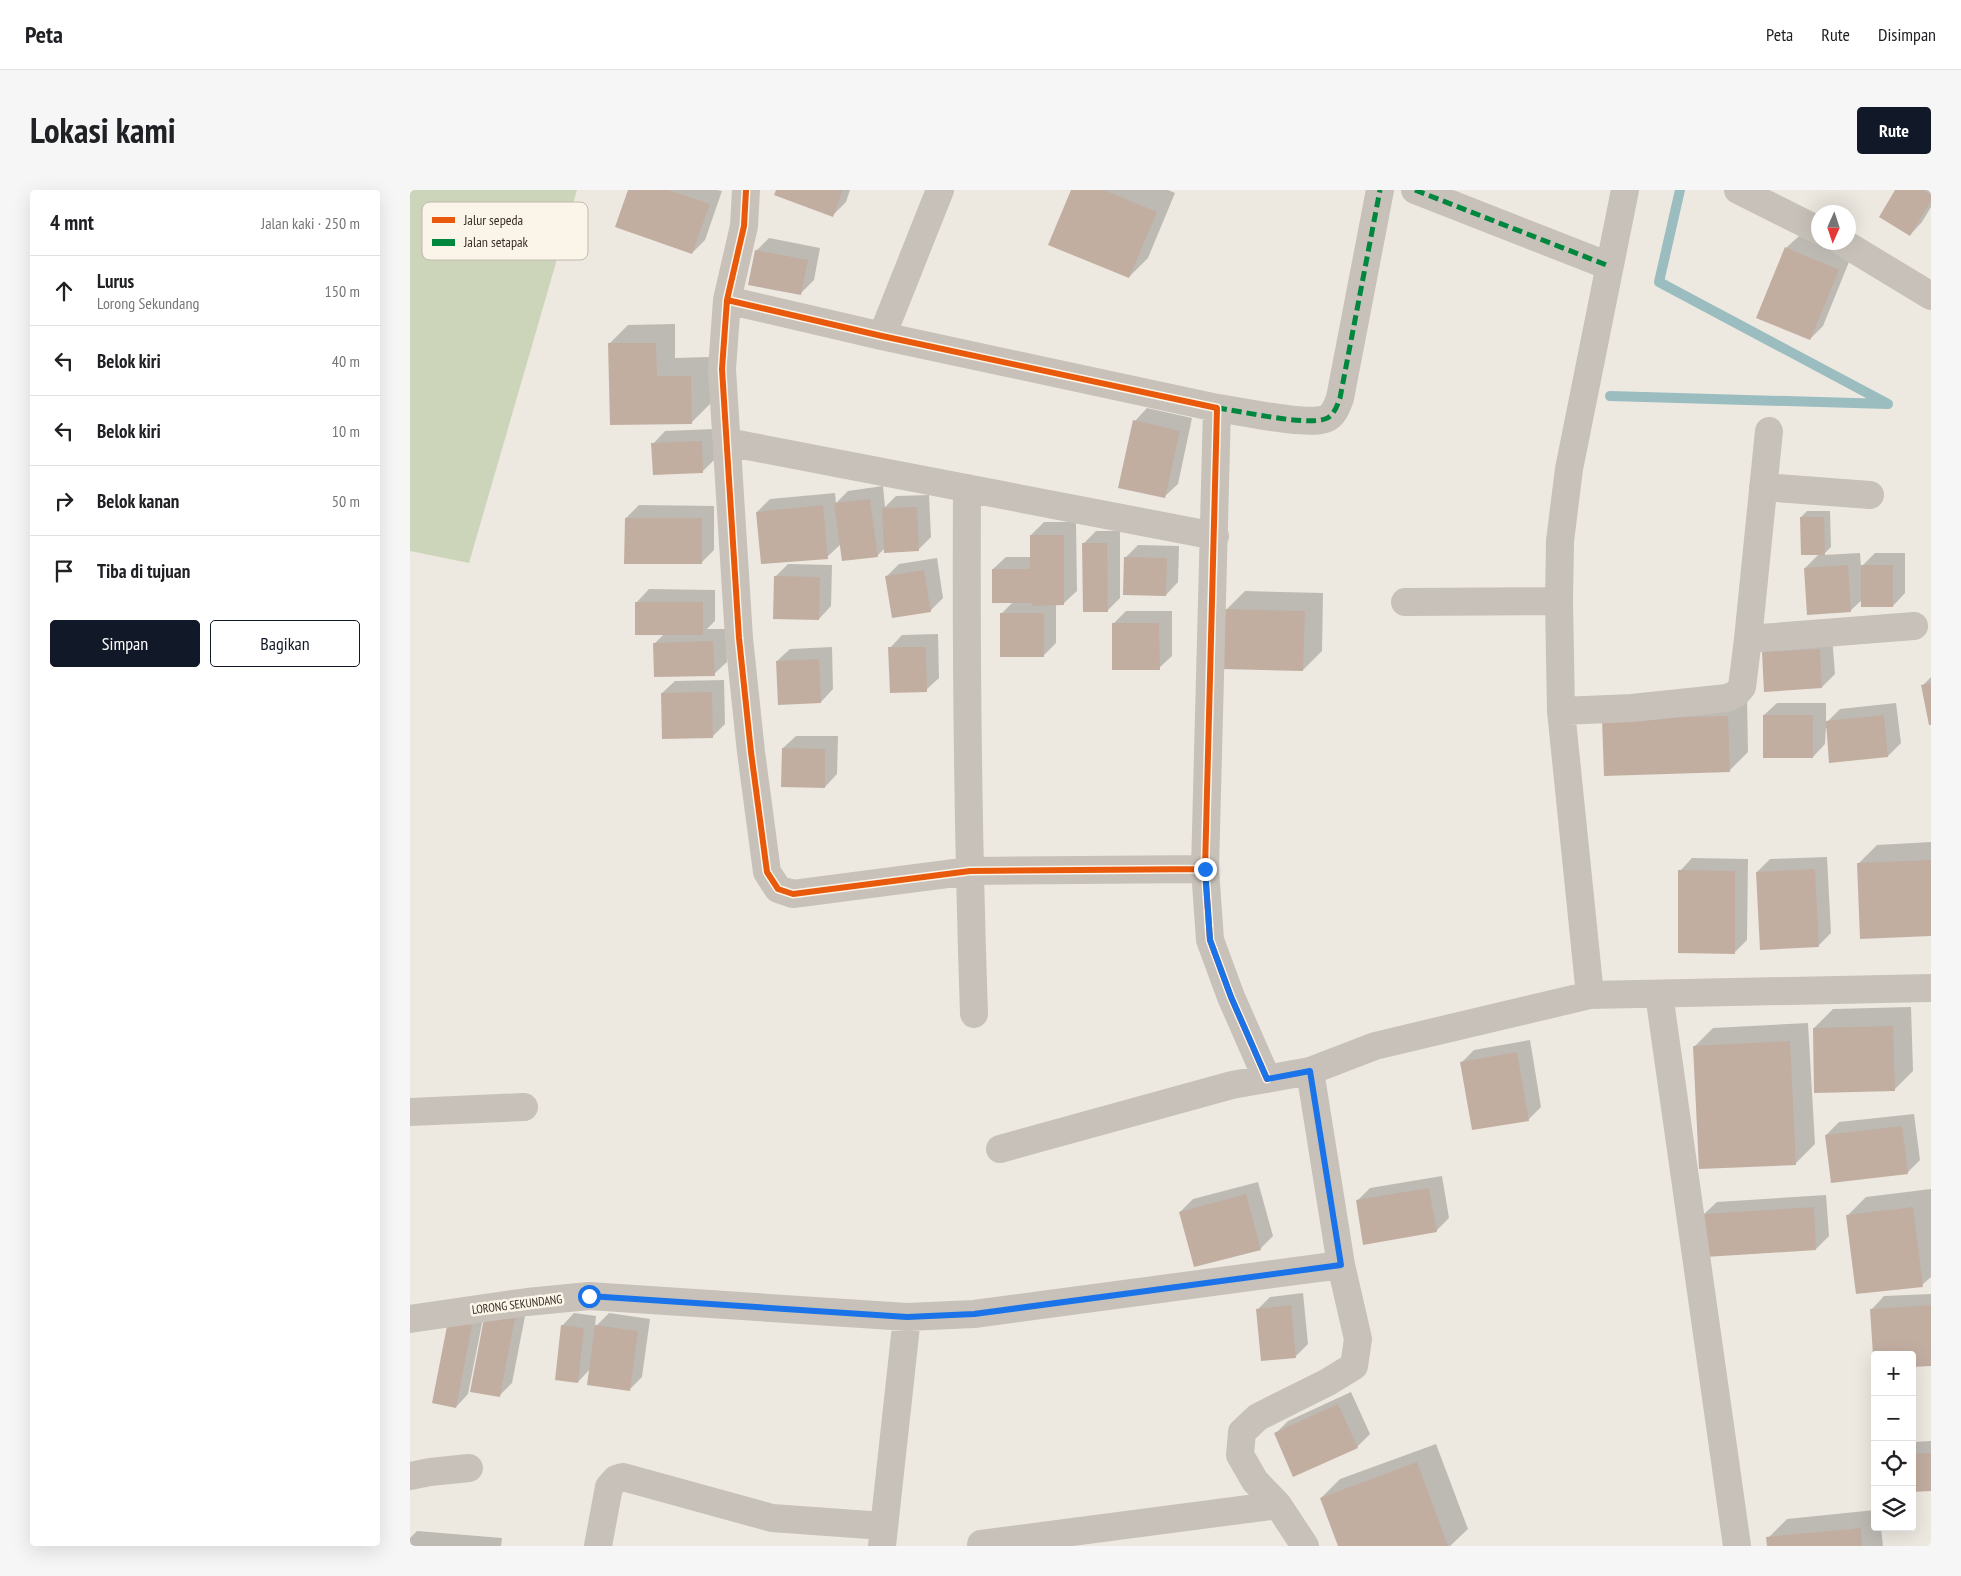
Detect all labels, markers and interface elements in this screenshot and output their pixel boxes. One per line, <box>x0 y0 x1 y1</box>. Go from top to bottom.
text: Peta <box>25 19 63 50</box>
text: Peta <box>1766 23 1793 46</box>
text: Rute <box>1821 23 1850 46</box>
text: Disimpan <box>1878 23 1936 46</box>
text: Lokasi kami <box>30 107 176 153</box>
button: Rute <box>1857 107 1931 154</box>
legend <box>422 202 588 260</box>
north arrow <box>1811 205 1856 250</box>
text: 4 mnt <box>50 209 94 236</box>
text: Jalur sepeda <box>463 211 523 229</box>
text: Jalan kaki · 250 m <box>261 213 360 233</box>
text: Jalan setapak <box>463 233 529 251</box>
text: Lurus <box>97 269 134 293</box>
icon: ahead <box>50 277 78 305</box>
text: 150 m <box>325 281 360 301</box>
text: Lorong Sekundang <box>97 293 199 313</box>
icon: left <box>50 347 78 375</box>
text: Belok kiri <box>97 349 161 373</box>
text: 40 m <box>332 351 360 371</box>
icon: left <box>50 417 78 445</box>
text: Belok kiri <box>97 419 161 443</box>
text: 10 m <box>332 421 360 441</box>
icon: right <box>50 487 78 515</box>
text: Belok kanan <box>97 489 179 513</box>
text: 50 m <box>332 491 360 511</box>
icon: arrive <box>50 557 78 585</box>
text: Tiba di tujuan <box>97 559 190 583</box>
button: Simpan <box>50 620 200 667</box>
button: Bagikan <box>210 620 360 667</box>
route end <box>1194 858 1217 881</box>
route start <box>578 1285 601 1308</box>
street label: LORONG SEKUNDANG <box>471 1291 563 1317</box>
map controls <box>1871 1351 1916 1531</box>
button: + <box>1871 1351 1916 1396</box>
button: − <box>1871 1396 1916 1441</box>
button: locate <box>1871 1441 1916 1486</box>
button: layers <box>1871 1486 1916 1531</box>

